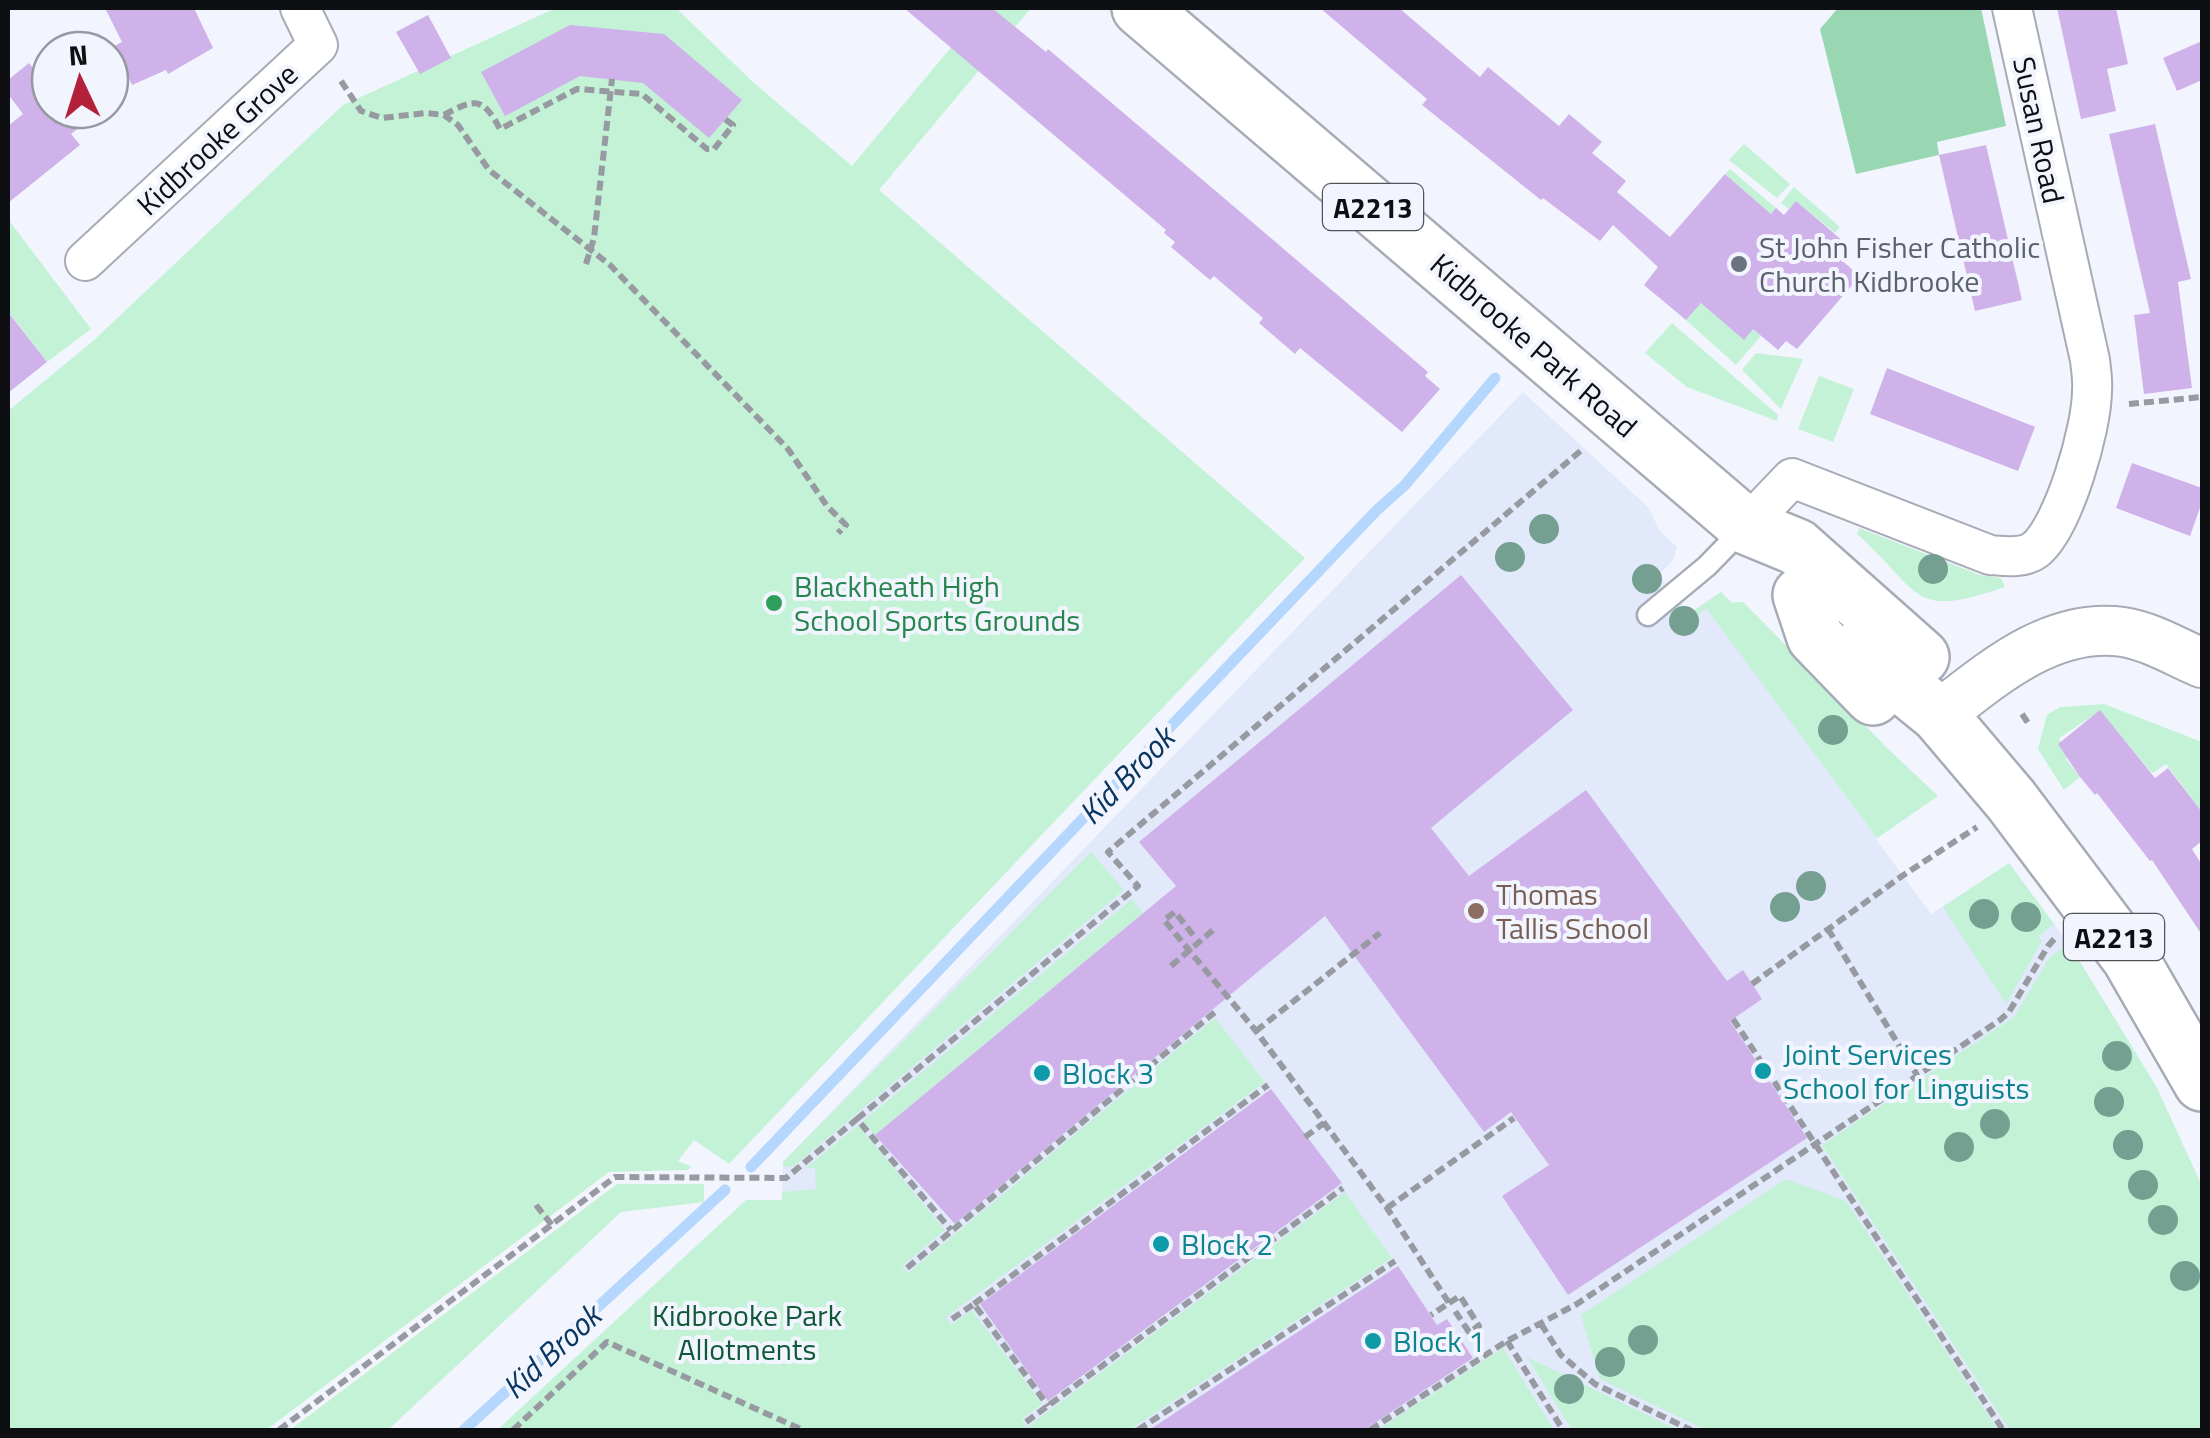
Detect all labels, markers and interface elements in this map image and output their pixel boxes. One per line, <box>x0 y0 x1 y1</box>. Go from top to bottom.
north arrow <box>30 30 130 130</box>
text: N <box>67 32 89 77</box>
street label: Kidbrooke Grove <box>126 52 308 226</box>
street label: Susan Road <box>2001 52 2077 208</box>
road number: A2213 <box>1323 184 1423 230</box>
place label: St John Fisher Catholic Church Kidbrooke <box>1759 224 2040 304</box>
street label: Kidbrooke Park Road <box>1420 242 1648 448</box>
marker: St John Fisher Catholic Church Kidbrooke <box>1728 253 1750 275</box>
place label: Blackheath High School Sports Grounds <box>794 563 1080 643</box>
marker: Blackheath High School Sports Grounds <box>763 592 785 614</box>
water label: Kid Brook <box>1067 712 1188 835</box>
place label: Thomas Tallis School <box>1496 871 1649 951</box>
marker: Thomas Tallis School <box>1465 900 1487 922</box>
road number: A2213 <box>2064 914 2164 960</box>
place label: Joint Services School for Linguists <box>1783 1031 2030 1111</box>
place label: Block 3 <box>1062 1050 1154 1096</box>
marker: Joint Services School for Linguists <box>1752 1060 1774 1082</box>
marker: Block 3 <box>1031 1062 1053 1084</box>
place label: Block 2 <box>1181 1221 1273 1267</box>
marker: Block 2 <box>1150 1233 1172 1255</box>
water label: Kid Brook <box>491 1290 614 1410</box>
park label: Kidbrooke Park Allotments <box>652 1292 842 1372</box>
place label: Block 1 <box>1393 1318 1485 1364</box>
marker: Block 1 <box>1362 1330 1384 1352</box>

